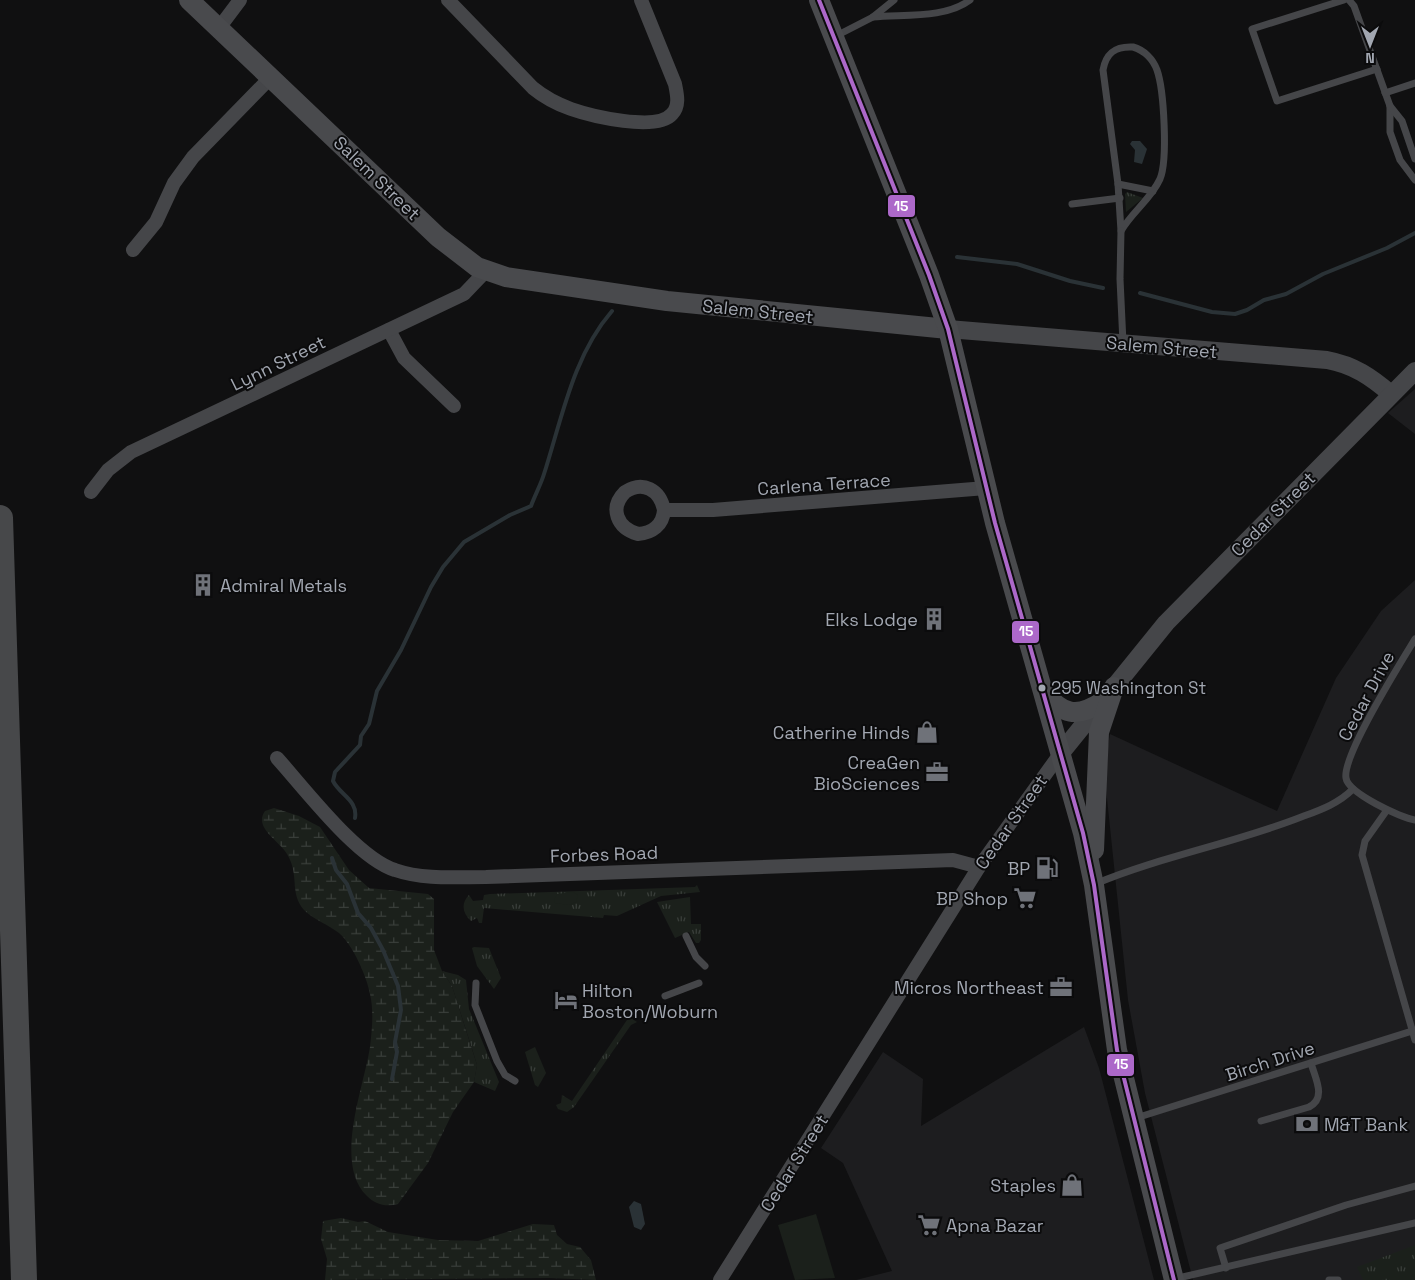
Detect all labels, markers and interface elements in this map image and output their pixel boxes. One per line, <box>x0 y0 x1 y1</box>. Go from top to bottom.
north arrow <box>1345 20 1395 70</box>
text: N <box>1365 49 1375 67</box>
street label: Salem Street <box>329 131 425 225</box>
line badge: 15 <box>887 194 916 218</box>
text: 15 <box>894 197 908 215</box>
street label: Salem Street <box>701 294 815 328</box>
street label: Lynn Street <box>227 330 329 396</box>
street label: Salem Street <box>1105 331 1219 363</box>
street label: Cedar Street <box>1226 467 1320 561</box>
street label: Carlena Terrace <box>757 468 891 500</box>
building icon: Admiral Metals <box>190 572 216 598</box>
place label: Admiral Metals <box>220 574 347 597</box>
building icon: Elks Lodge <box>921 606 947 632</box>
place label: Elks Lodge <box>825 608 918 631</box>
line badge: 15 <box>1011 620 1040 644</box>
text: 15 <box>1019 622 1033 640</box>
street label: Cedar Drive <box>1333 647 1399 745</box>
place label: 295 Washington St <box>1051 677 1207 699</box>
marker: 295 Washington St <box>1037 683 1047 693</box>
shop icon: Catherine Hinds <box>914 719 940 745</box>
place label: Catherine Hinds <box>773 721 910 744</box>
place label: CreaGen BioSciences <box>814 751 920 795</box>
office icon: CreaGen BioSciences <box>924 759 950 785</box>
street label: Cedar Street <box>970 770 1052 874</box>
street label: Forbes Road <box>550 841 658 867</box>
fuel station icon: BP <box>1034 855 1060 881</box>
place label: BP <box>1007 857 1030 880</box>
supermarket icon: BP Shop <box>1012 885 1038 911</box>
place label: BP Shop <box>936 887 1008 910</box>
office icon: Micros Northeast <box>1048 974 1074 1000</box>
place label: Micros Northeast <box>894 976 1044 999</box>
place label: Hilton Boston/Woburn <box>582 979 718 1023</box>
hotel icon: Hilton Boston/Woburn <box>553 987 579 1013</box>
street label: Birch Drive <box>1223 1036 1317 1086</box>
line badge: 15 <box>1106 1053 1135 1077</box>
text: 15 <box>1114 1055 1128 1073</box>
street label: Cedar Street <box>755 1110 833 1216</box>
bank icon: M&T Bank <box>1294 1111 1320 1137</box>
place label: M&T Bank <box>1324 1113 1408 1136</box>
shop icon: Staples <box>1059 1172 1085 1198</box>
place label: Staples <box>990 1174 1056 1197</box>
supermarket icon: Apna Bazar <box>916 1212 942 1238</box>
place label: Apna Bazar <box>946 1214 1044 1237</box>

